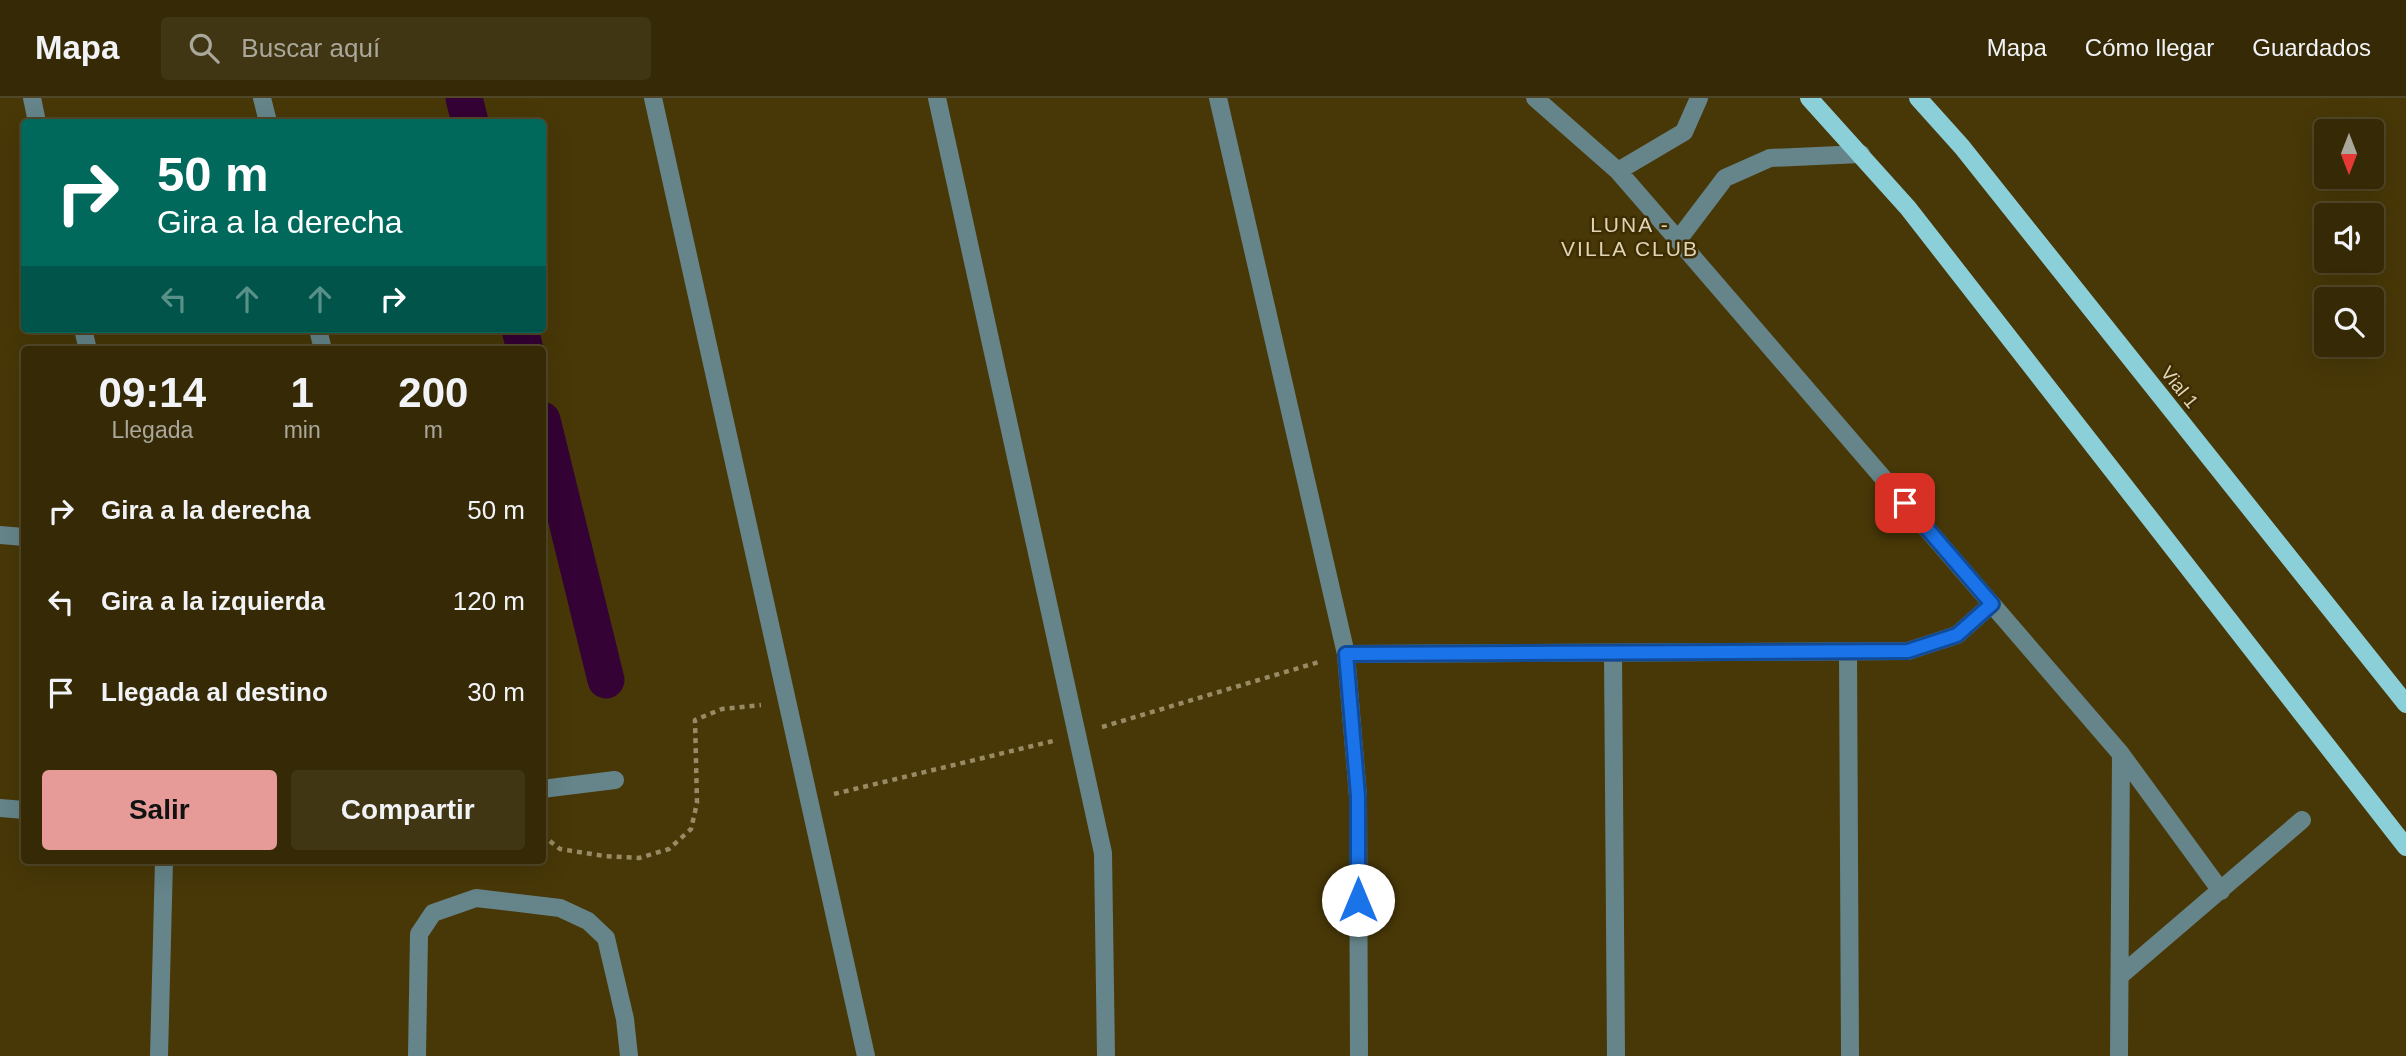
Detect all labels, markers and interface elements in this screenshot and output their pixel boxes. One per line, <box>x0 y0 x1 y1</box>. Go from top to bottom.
search box <box>161 17 651 80</box>
text: Mapa <box>35 29 119 66</box>
icon: search <box>185 29 223 67</box>
text: Buscar aquí <box>241 33 380 63</box>
text: Mapa <box>1987 34 2047 61</box>
text: Cómo llegar <box>2085 34 2214 61</box>
text: Guardados <box>2252 34 2371 61</box>
north arrow <box>2314 119 2384 189</box>
map controls <box>2314 119 2384 357</box>
icon: right <box>42 147 133 238</box>
text: 50 m <box>157 147 269 201</box>
button: sound <box>2314 203 2384 273</box>
text: Gira a la derecha <box>157 204 402 240</box>
district label: LUNA - VILLA CLUB <box>1561 213 1699 260</box>
icon: left <box>155 280 193 318</box>
icon: ahead <box>228 280 266 318</box>
icon: ahead <box>301 280 339 318</box>
icon: right <box>374 280 412 318</box>
button: search <box>2314 287 2384 357</box>
street label: Vial 1 <box>2157 362 2203 412</box>
text: 09:14 <box>99 369 206 416</box>
text: 1 <box>290 369 314 416</box>
text: 200 <box>398 369 468 416</box>
text: Llegada <box>111 417 193 443</box>
text: min <box>284 417 321 443</box>
text: m <box>424 417 443 443</box>
pin <box>1875 473 1935 533</box>
icon: arrive <box>1886 484 1924 522</box>
icon: right <box>42 492 80 530</box>
text: Gira a la derecha <box>101 495 311 525</box>
text: 50 m <box>467 495 525 525</box>
icon: left <box>42 583 80 621</box>
text: Gira a la izquierda <box>101 586 325 616</box>
text: 120 m <box>453 586 525 616</box>
icon: arrive <box>42 674 80 712</box>
text: Llegada al destino <box>101 677 328 707</box>
text: 30 m <box>467 677 525 707</box>
button: Salir <box>42 770 277 850</box>
button: Compartir <box>291 770 525 850</box>
position arrow <box>1321 863 1395 937</box>

